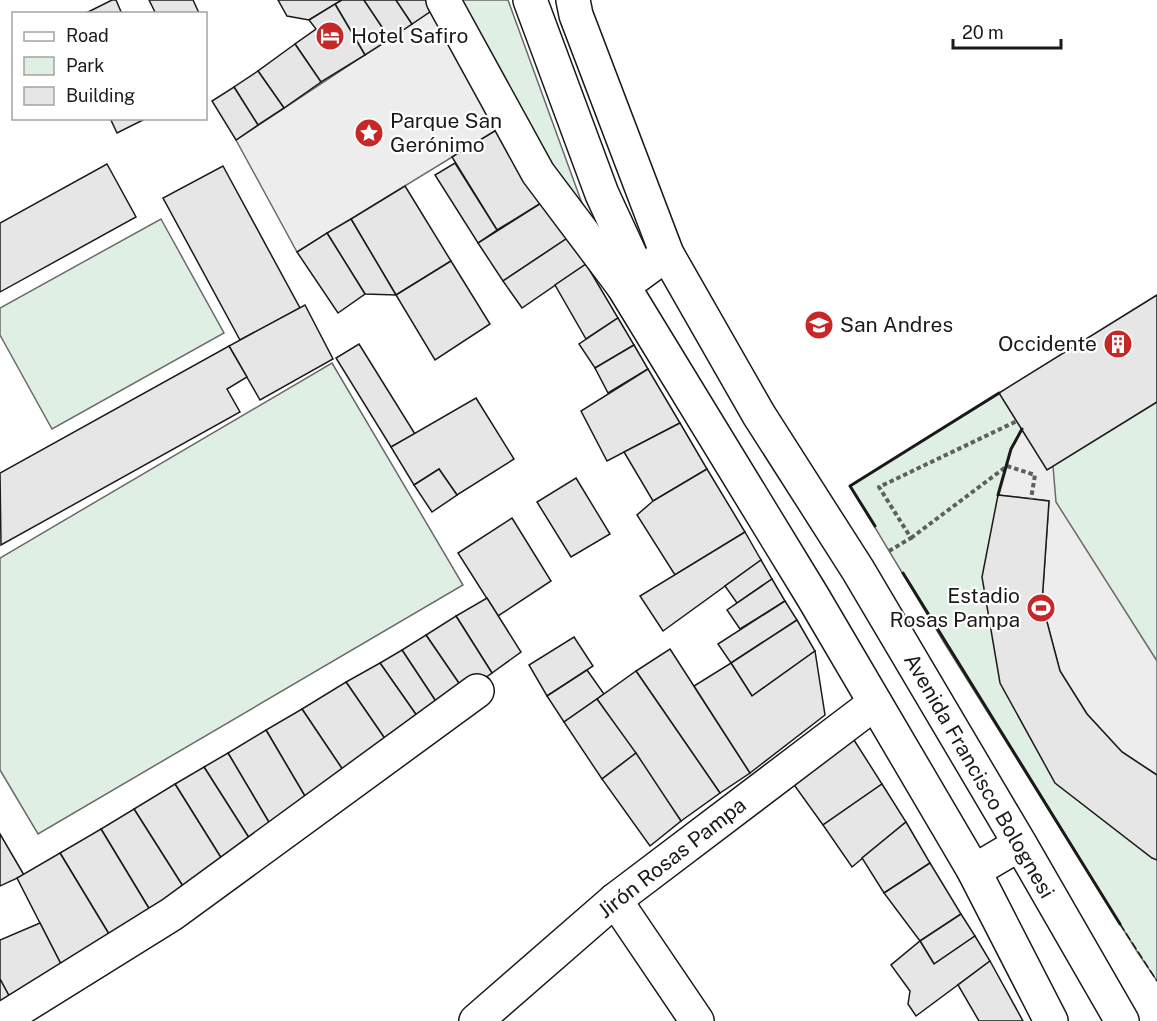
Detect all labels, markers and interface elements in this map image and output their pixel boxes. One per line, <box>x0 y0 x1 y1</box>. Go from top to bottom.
legend <box>12 12 207 120</box>
scale bar <box>953 12 1061 50</box>
hotel icon: Hotel Safiro <box>314 20 346 52</box>
text: 20 m <box>962 22 1004 43</box>
place label: Hotel Safiro <box>351 23 468 48</box>
text: Road <box>66 25 109 46</box>
text: Park <box>66 55 104 76</box>
text: Building <box>66 85 135 106</box>
place label: Parque San Gerónimo <box>390 108 502 157</box>
place icon: Parque San Gerónimo <box>353 117 385 149</box>
school or university icon: San Andres <box>803 309 835 341</box>
place label: San Andres <box>840 312 953 337</box>
building icon: Occidente <box>1102 328 1134 360</box>
place label: Occidente <box>998 331 1097 356</box>
place label: Estadio Rosas Pampa <box>890 583 1020 632</box>
sports icon: Estadio Rosas Pampa <box>1025 592 1057 624</box>
street label: Avenida Francisco Bolognesi <box>899 649 1060 903</box>
street label: Jirón Rosas Pampa <box>593 792 751 923</box>

